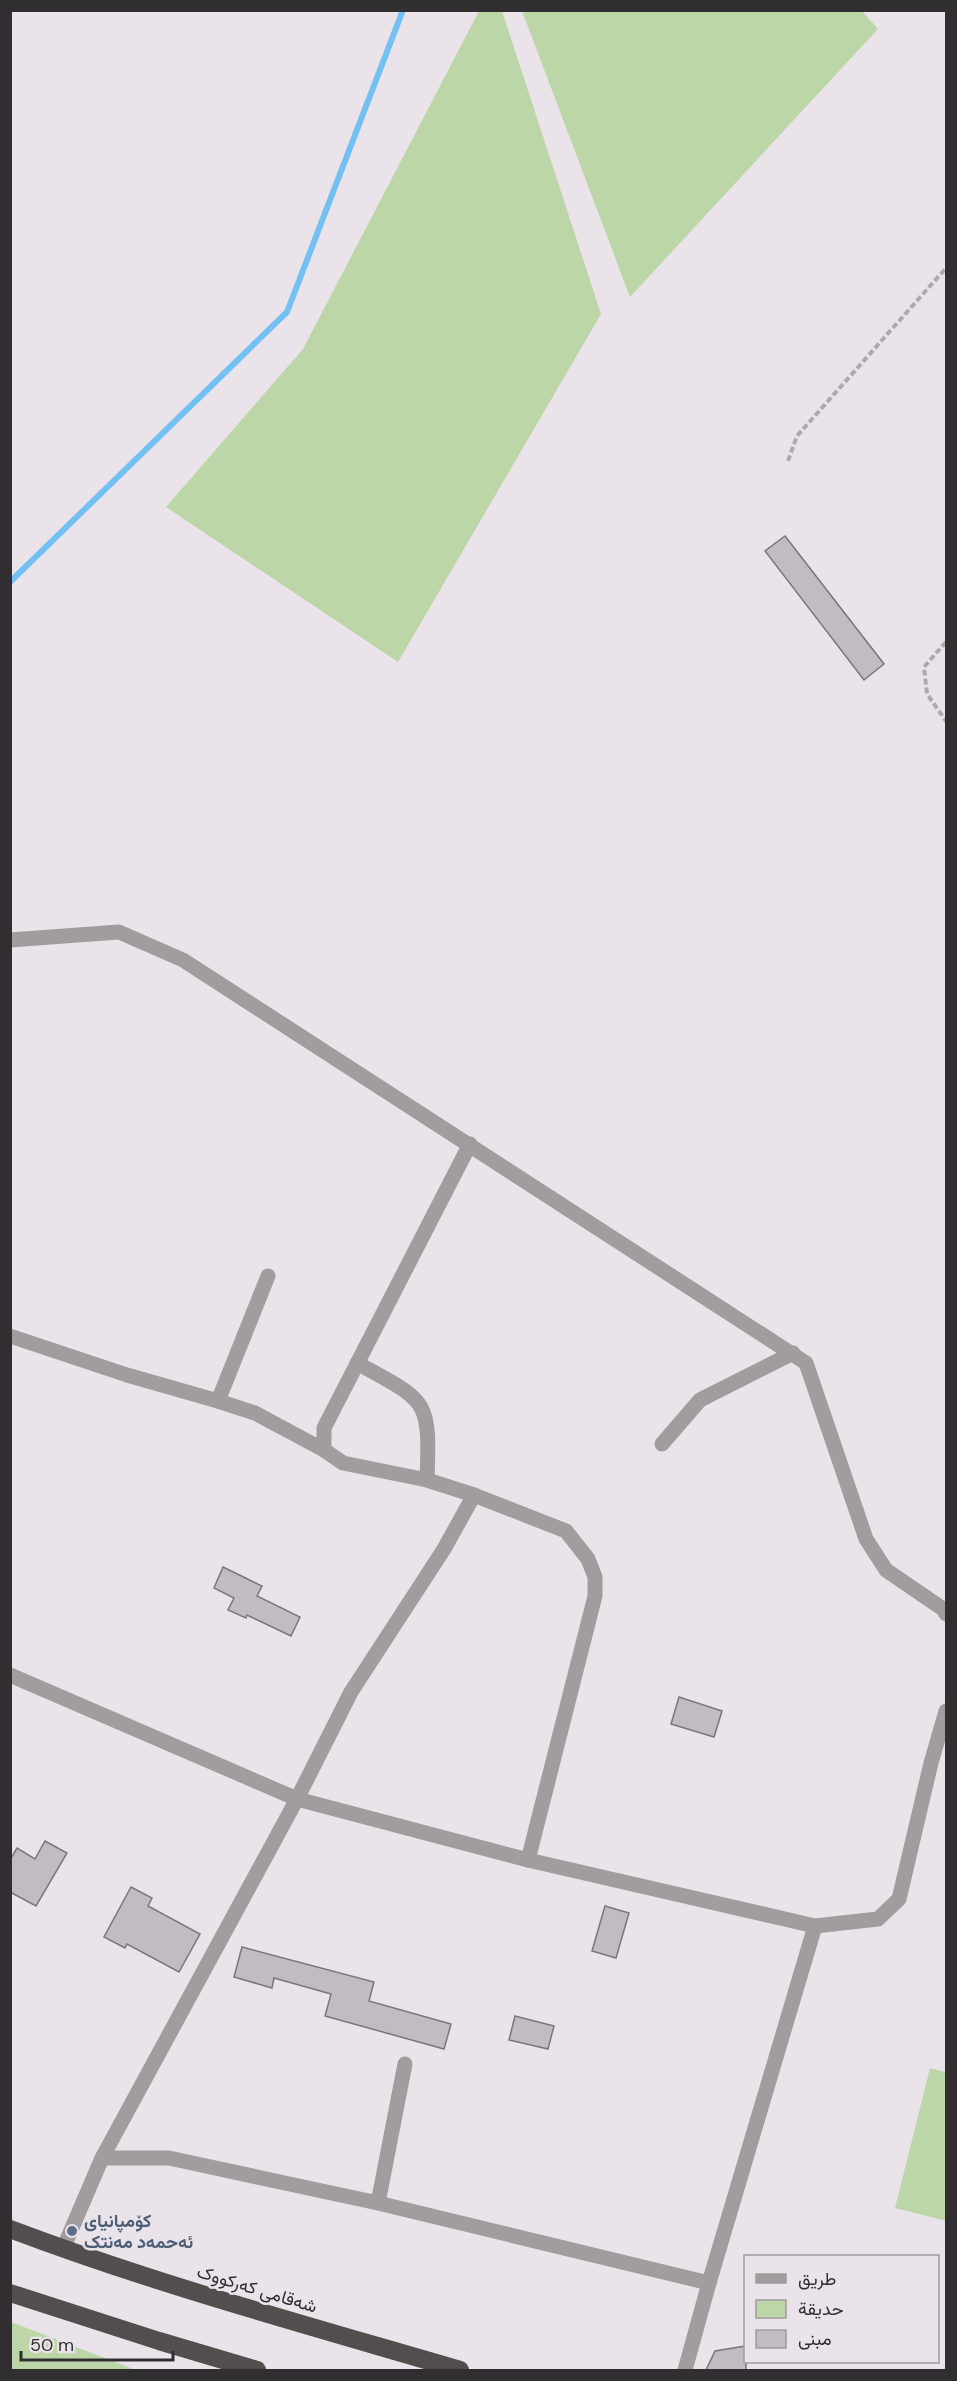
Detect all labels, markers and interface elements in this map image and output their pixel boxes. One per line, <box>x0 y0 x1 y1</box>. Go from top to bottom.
place label: کۆمپانیای ئەحمەد مەنتک <box>84 2209 193 2254</box>
marker: کۆمپانیای ئەحمەد مەنتک <box>65 2224 79 2238</box>
legend <box>744 2255 939 2363</box>
street label: شەقامی کەرکووک <box>194 2259 320 2319</box>
text: طريق <box>798 2267 836 2291</box>
text: حديقة <box>798 2297 844 2321</box>
scale bar <box>21 2324 172 2362</box>
text: مبنى <box>798 2327 832 2351</box>
text: 50 m <box>30 2333 74 2357</box>

